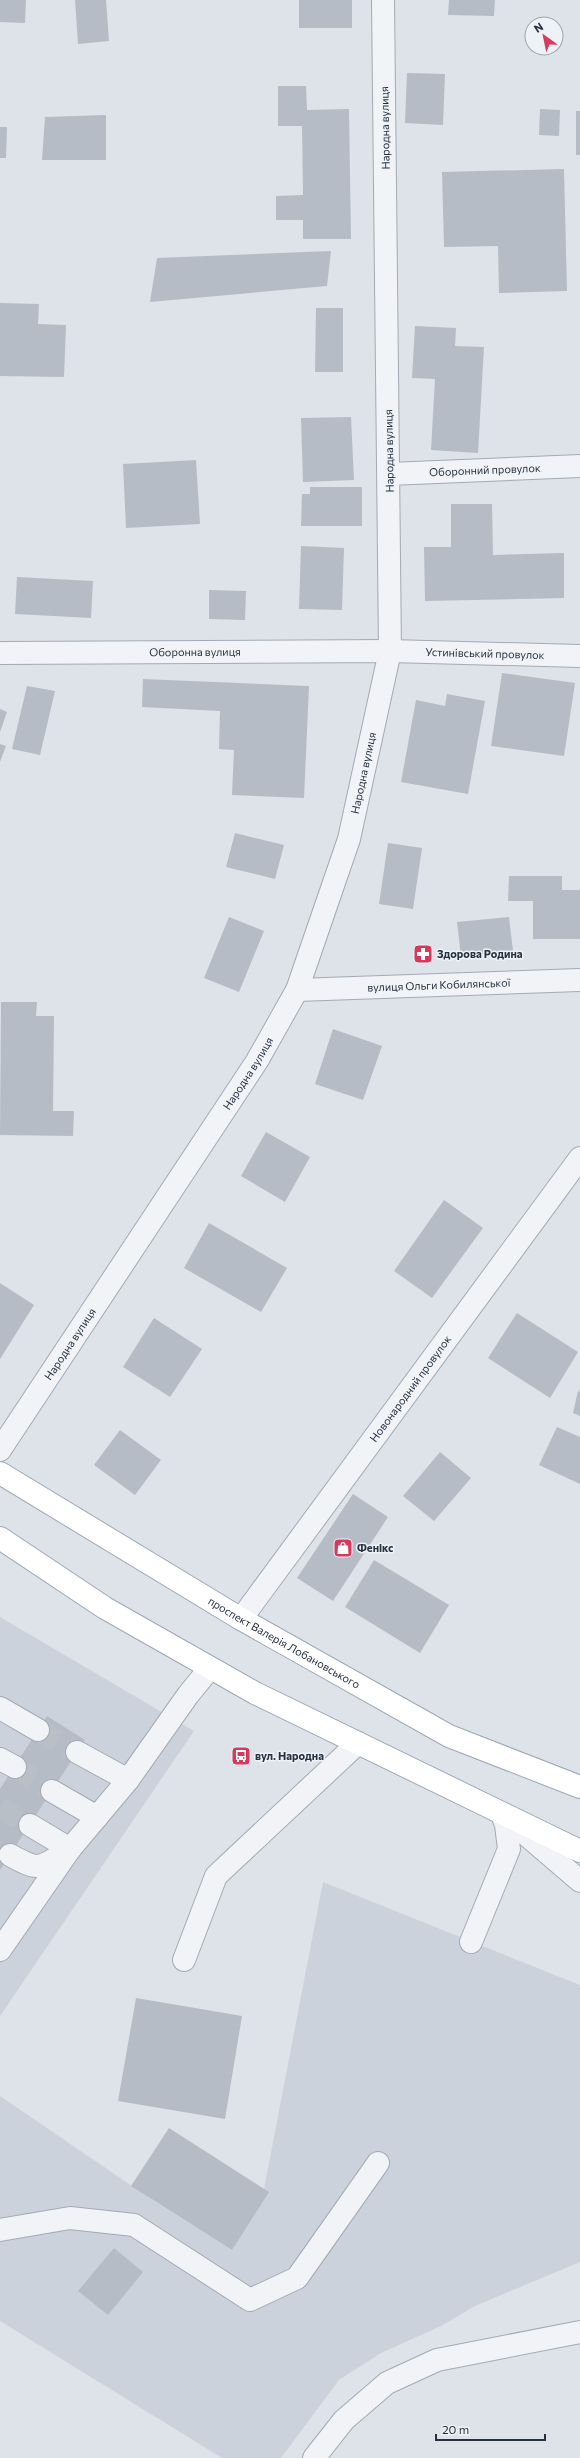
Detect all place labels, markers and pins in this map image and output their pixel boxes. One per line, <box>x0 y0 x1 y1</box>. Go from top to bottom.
pharmacy icon: Здорова Родина <box>412 943 434 965</box>
place label: Здорова Родина <box>437 947 523 960</box>
shop icon: Фенікс <box>332 1537 354 1559</box>
place label: Фенікс <box>357 1541 393 1554</box>
bus stop icon: вул. Народна <box>230 1745 252 1767</box>
place label: вул. Народна <box>255 1749 324 1762</box>

